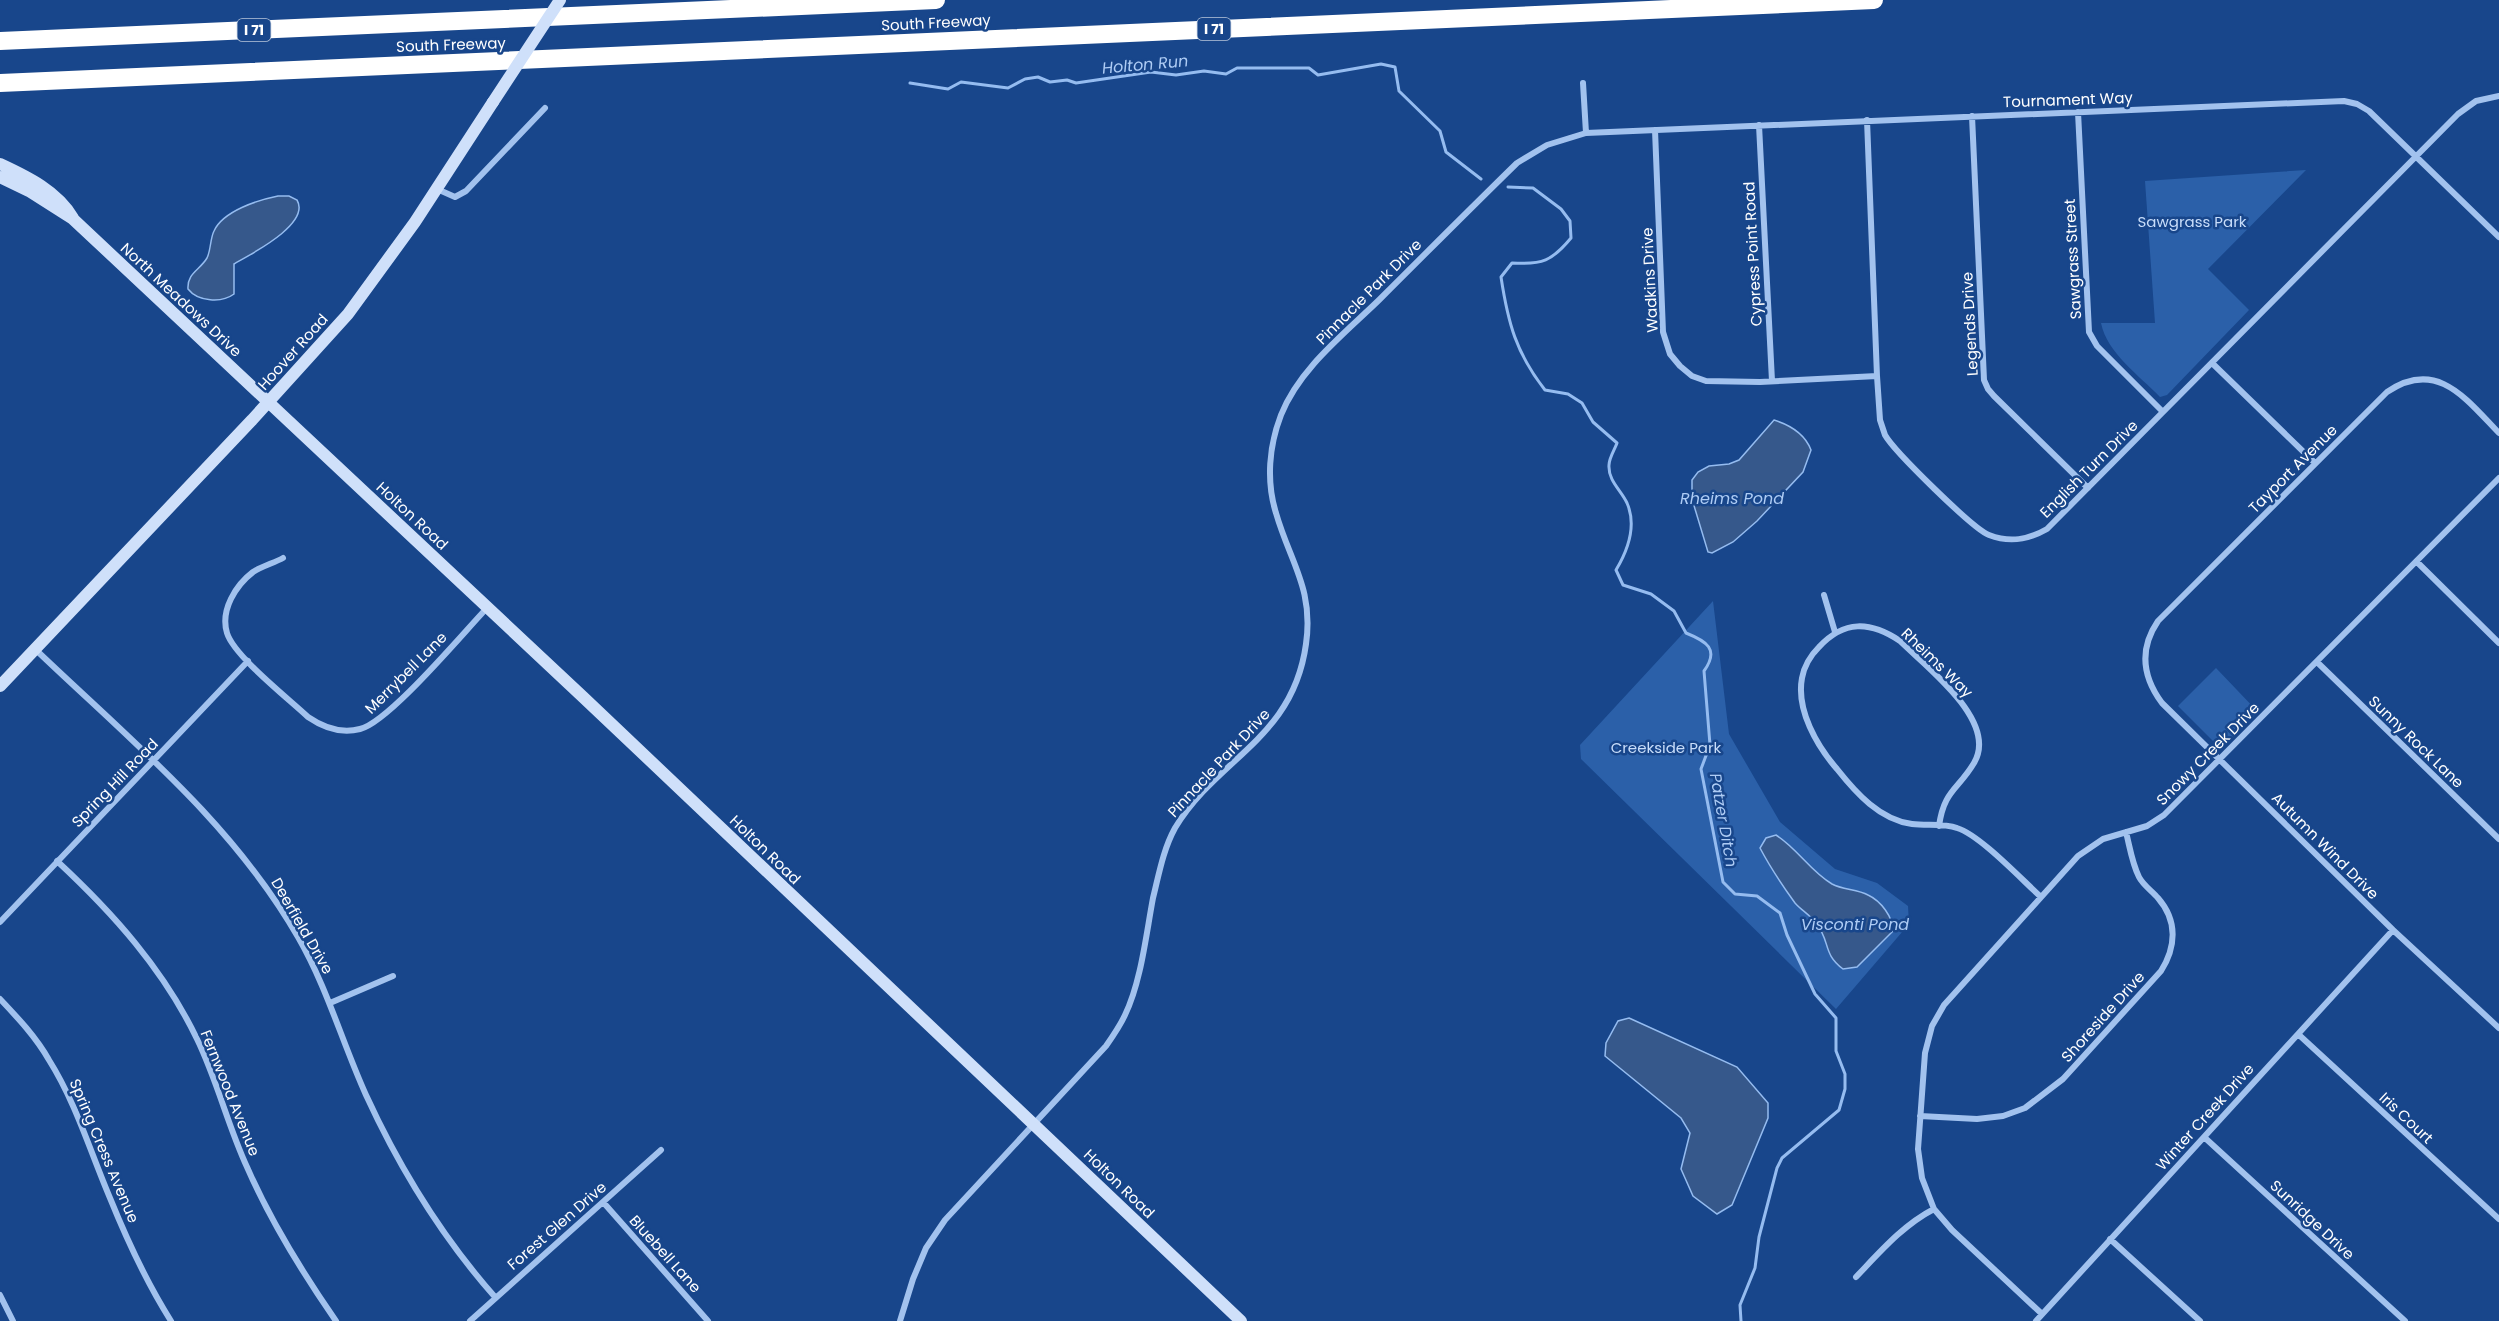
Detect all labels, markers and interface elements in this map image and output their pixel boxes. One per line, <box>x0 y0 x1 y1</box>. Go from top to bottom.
street label: South Freeway <box>881 9 992 36</box>
road number: I 71 <box>1198 18 1230 40</box>
road number: I 71 <box>238 19 270 41</box>
street label: South Freeway <box>396 32 507 57</box>
water label: Holton Run <box>1101 49 1189 80</box>
street label: Tournament Way <box>2003 87 2134 112</box>
street label: Cypress Point Road <box>1738 181 1767 327</box>
street label: Sawgrass Street <box>2059 198 2086 320</box>
park label: Sawgrass Park <box>2138 211 2247 232</box>
street label: Wadkins Drive <box>1636 227 1663 333</box>
street label: Pinnacle Park Drive <box>1311 234 1426 349</box>
street label: North Meadows Drive <box>116 238 247 361</box>
street label: Legends Drive <box>1956 271 1983 377</box>
street label: Hoover Road <box>253 309 333 394</box>
street label: English Turn Drive <box>2035 415 2142 522</box>
street label: Tayport Avenue <box>2244 420 2342 518</box>
street label: Holton Road <box>372 477 453 554</box>
water label: Rheims Pond <box>1680 487 1784 510</box>
street label: Rheims Way <box>1897 623 1978 703</box>
street label: Merrybell Lane <box>360 627 451 718</box>
street label: Sunny Rock Lane <box>2364 691 2469 793</box>
street label: Snowy Creek Drive <box>2151 697 2264 810</box>
street label: Pinnacle Park Drive <box>1163 704 1275 822</box>
street label: Spring Hill Road <box>67 733 163 832</box>
park label: Creekside Park <box>1611 737 1722 758</box>
water label: Patzer Ditch <box>1704 771 1743 869</box>
street label: Autumn Wind Drive <box>2267 787 2384 904</box>
street label: Holton Road <box>725 810 805 889</box>
street label: Deerfield Drive <box>266 874 339 978</box>
water label: Visconti Pond <box>1801 913 1909 936</box>
street label: Shoreside Drive <box>2056 967 2149 1067</box>
street label: Fernwood Avenue <box>196 1027 265 1159</box>
street label: Winter Creek Drive <box>2151 1059 2258 1175</box>
street label: Spring Cress Avenue <box>65 1076 144 1226</box>
street label: Iris Court <box>2375 1087 2438 1148</box>
street label: Holton Road <box>1079 1144 1159 1223</box>
street label: Sunridge Drive <box>2266 1175 2359 1264</box>
street label: Forest Glen Drive <box>503 1177 611 1275</box>
street label: Bluebell Lane <box>625 1210 706 1297</box>

